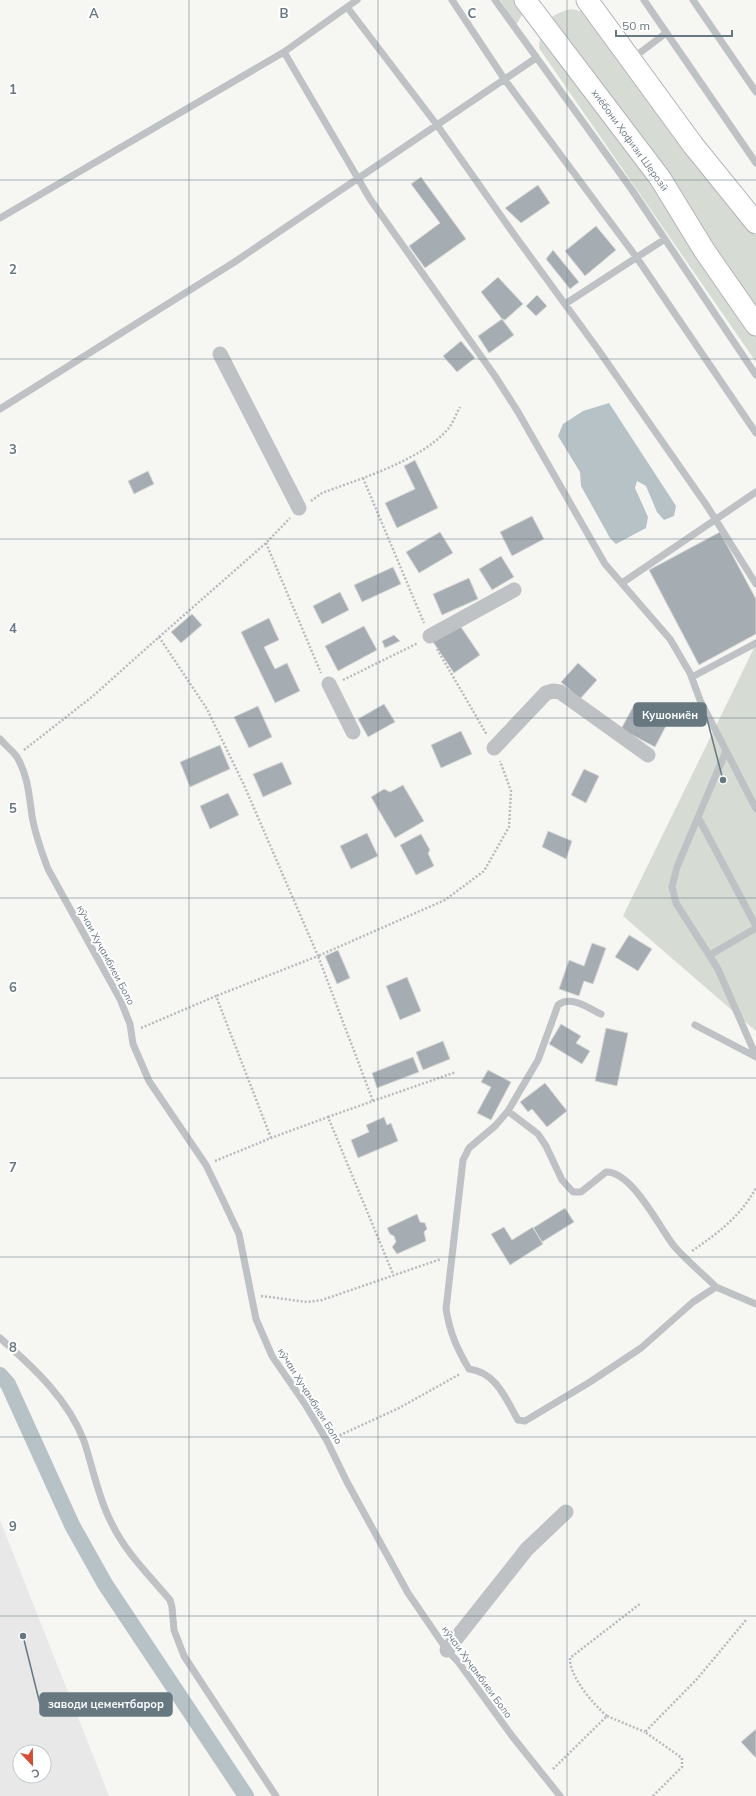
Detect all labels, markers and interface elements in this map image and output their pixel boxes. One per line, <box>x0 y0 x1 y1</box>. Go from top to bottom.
text: A <box>89 5 99 21</box>
text: B <box>280 5 289 21</box>
text: C <box>468 5 477 21</box>
scale bar <box>616 12 732 38</box>
text: 50 m <box>622 18 650 33</box>
text: 1 <box>9 81 17 97</box>
street label: хиёбони Ҳофизи Шерозӣ <box>589 87 671 194</box>
text: 2 <box>9 261 17 277</box>
text: 3 <box>9 441 17 457</box>
text: 4 <box>9 620 17 636</box>
callout: Кушониён <box>634 703 706 726</box>
text: Кушониён <box>642 708 698 722</box>
text: 5 <box>9 800 17 816</box>
street label: кӯчаи Хуҷамбиеи Боло <box>74 903 138 1007</box>
text: 6 <box>9 979 17 995</box>
text: 7 <box>9 1159 17 1175</box>
text: 8 <box>9 1339 17 1355</box>
street label: кӯчаи Хуҷамбиеи Боло <box>275 1345 345 1447</box>
text: 9 <box>9 1518 17 1534</box>
street label: кӯчаи Хуҷамбиеи Боло <box>439 1623 515 1721</box>
callout: заводи цементбарор <box>40 1693 172 1716</box>
text: заводи цементбарор <box>48 1697 164 1711</box>
north arrow <box>12 1744 52 1784</box>
text: С <box>29 1765 42 1781</box>

